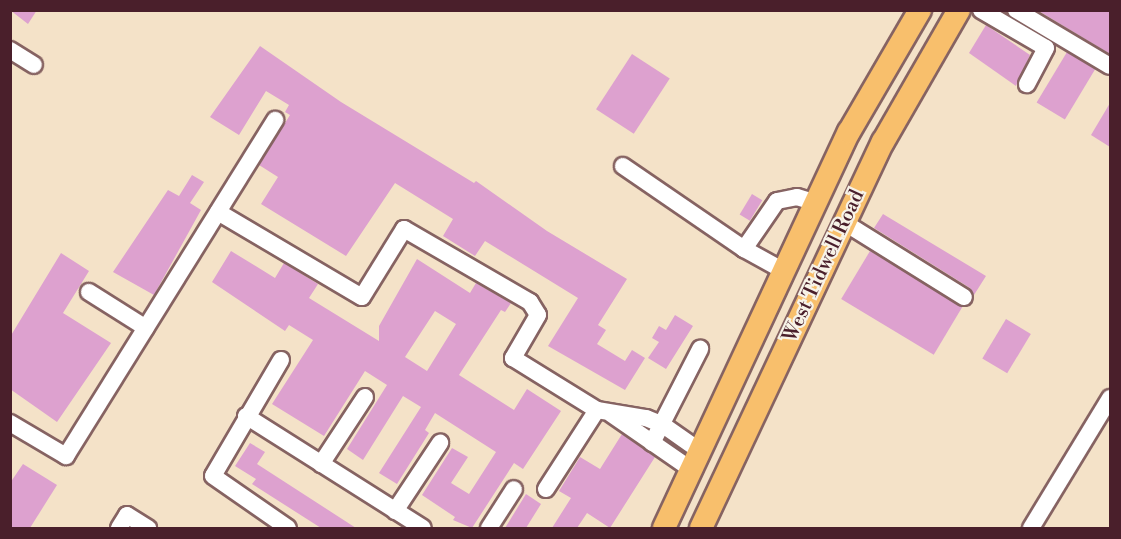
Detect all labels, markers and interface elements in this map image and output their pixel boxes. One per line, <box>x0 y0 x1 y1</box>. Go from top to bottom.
street label: West Tidwell Road <box>778 186 870 346</box>

